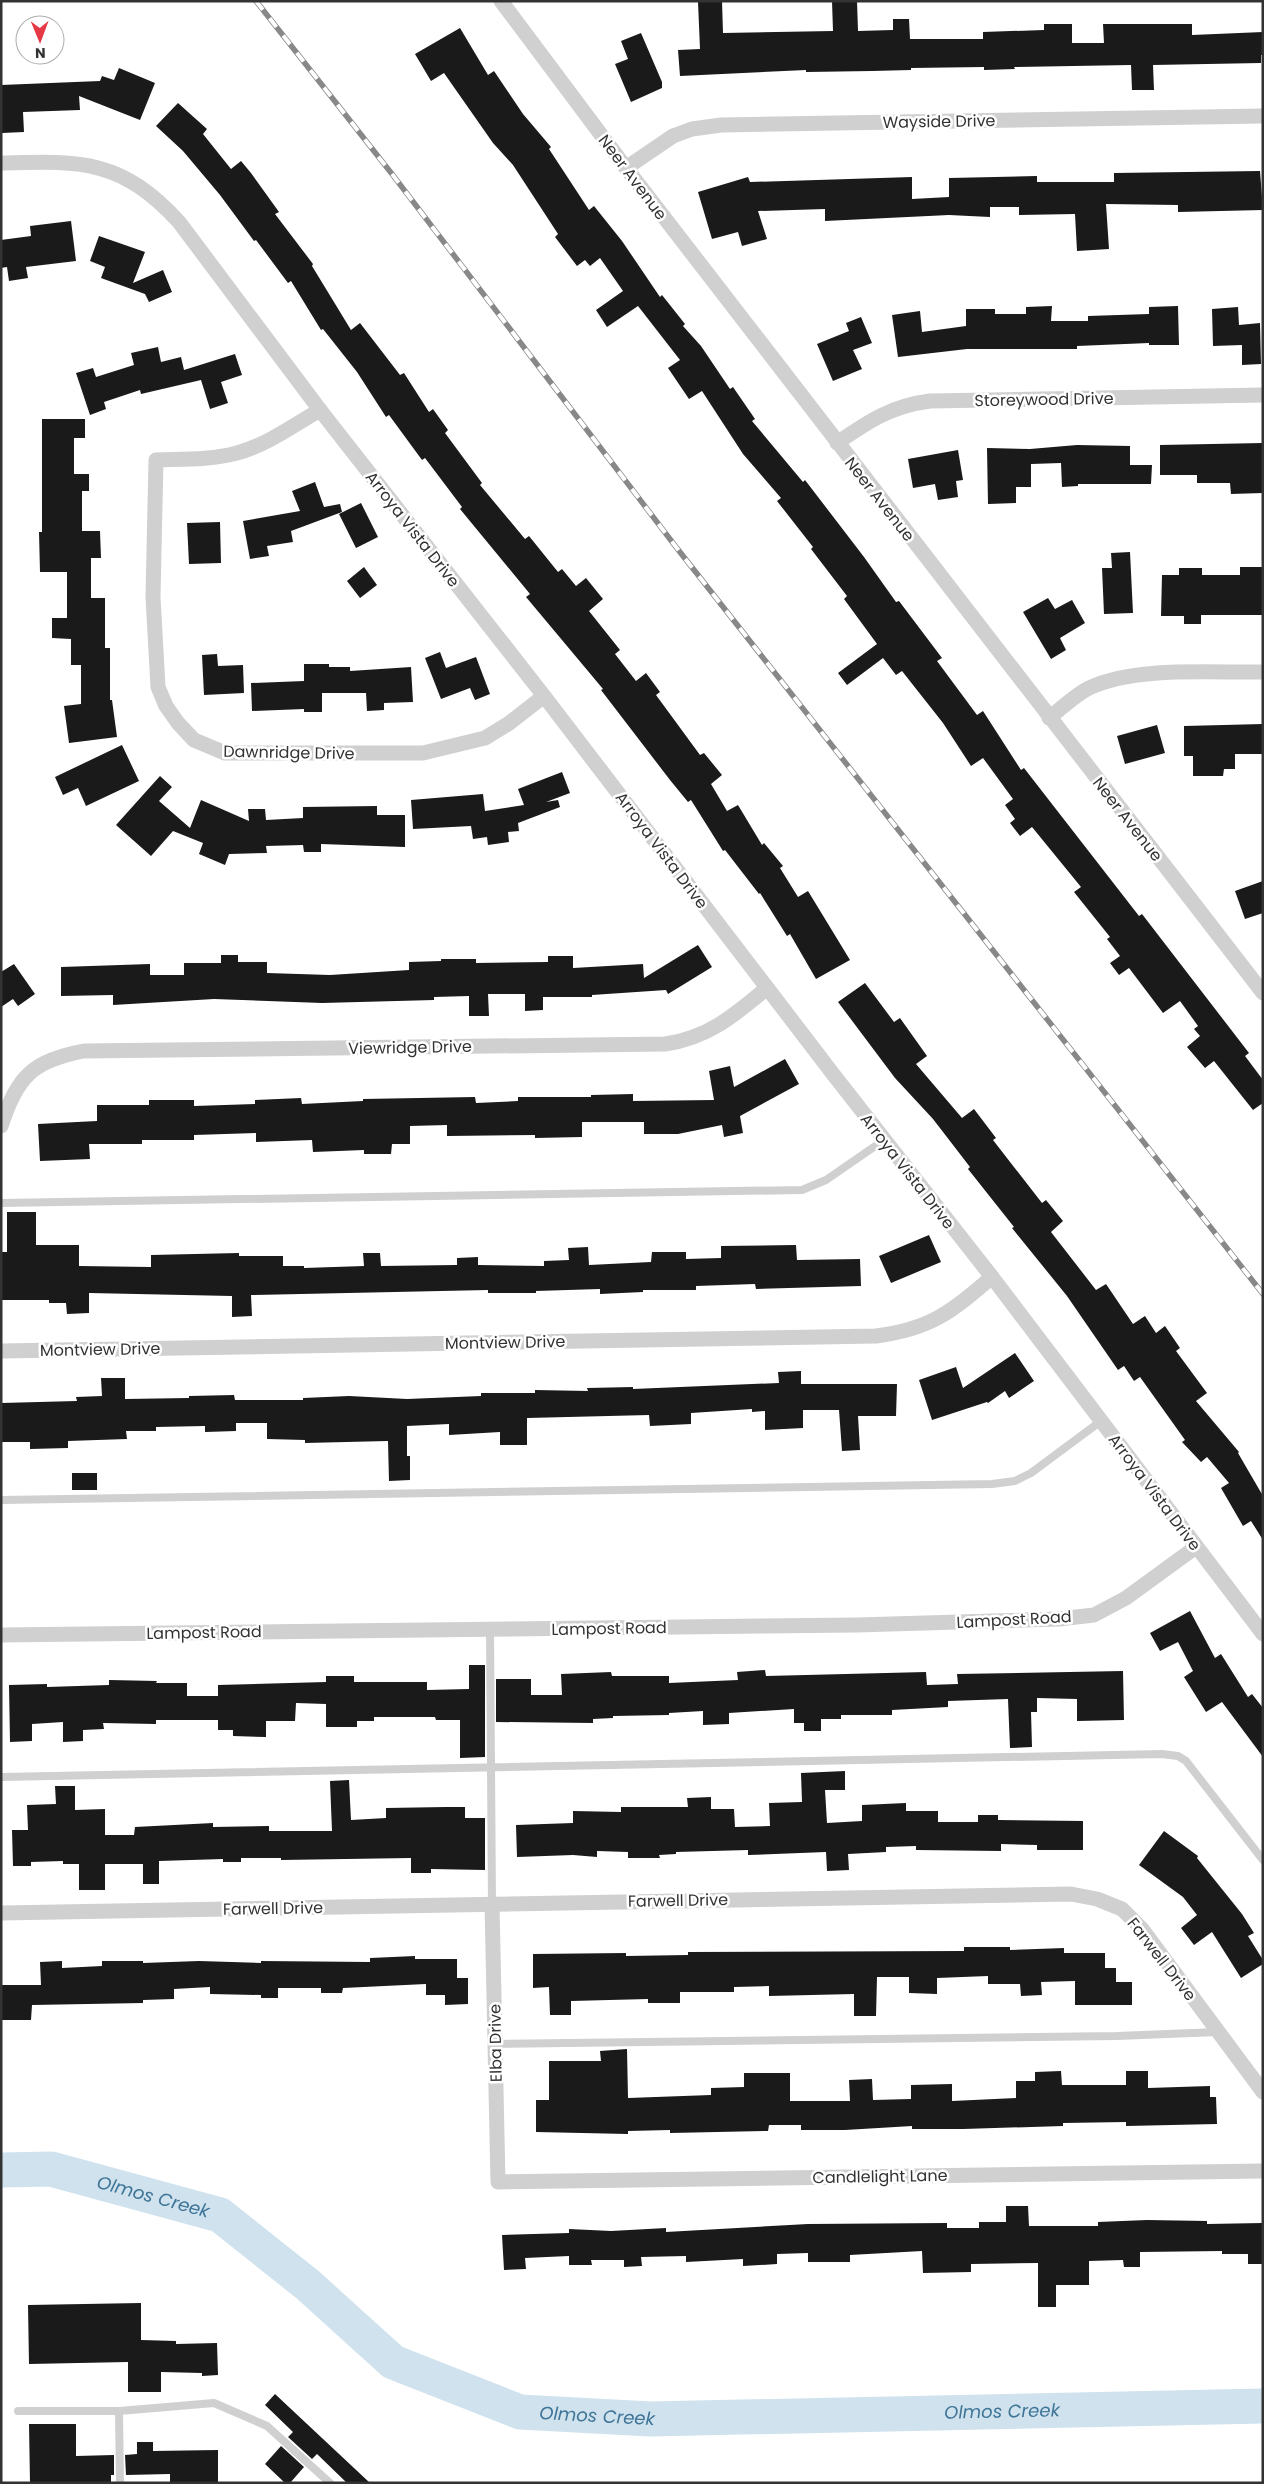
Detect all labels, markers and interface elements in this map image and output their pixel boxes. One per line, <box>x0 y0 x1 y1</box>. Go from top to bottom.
north arrow <box>15 15 65 65</box>
text: N <box>35 43 46 63</box>
street label: Wayside Drive <box>882 109 996 134</box>
street label: Neer Avenue <box>593 130 672 225</box>
street label: Storeywood Drive <box>974 387 1114 412</box>
street label: Neer Avenue <box>839 452 920 546</box>
street label: Arroya Vista Drive <box>360 467 465 592</box>
street label: Dawnridge Drive <box>223 740 355 765</box>
street label: Neer Avenue <box>1087 772 1168 866</box>
street label: Arroya Vista Drive <box>610 787 713 914</box>
street label: Viewridge Drive <box>348 1035 472 1060</box>
street label: Arroya Vista Drive <box>855 1109 960 1234</box>
street label: Montview Drive <box>445 1330 565 1355</box>
street label: Montview Drive <box>40 1337 160 1362</box>
street label: Arroya Vista Drive <box>1103 1429 1206 1556</box>
street label: Lampost Road <box>956 1605 1072 1634</box>
street label: Lampost Road <box>551 1616 667 1641</box>
street label: Lampost Road <box>146 1620 262 1645</box>
street label: Farwell Drive <box>628 1888 728 1913</box>
street label: Farwell Drive <box>223 1896 323 1921</box>
street label: Farwell Drive <box>1122 1913 1202 2006</box>
street label: Elba Drive <box>483 2004 508 2082</box>
street label: Candlelight Lane <box>812 2164 948 2189</box>
water label: Olmos Creek <box>94 2169 213 2224</box>
water label: Olmos Creek <box>944 2397 1061 2425</box>
water label: Olmos Creek <box>539 2400 656 2431</box>

